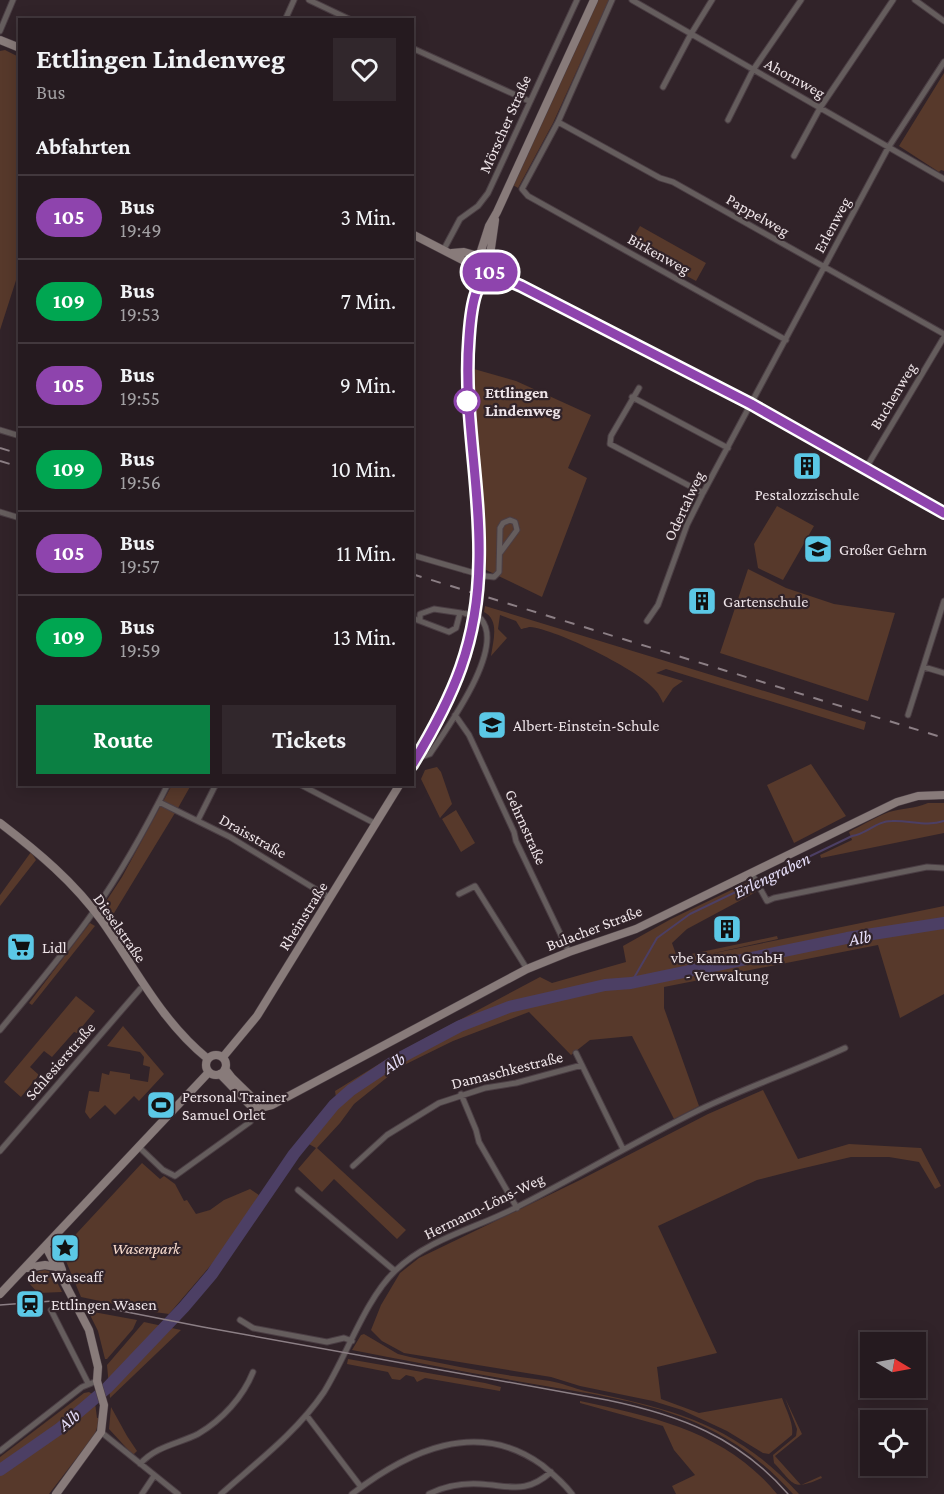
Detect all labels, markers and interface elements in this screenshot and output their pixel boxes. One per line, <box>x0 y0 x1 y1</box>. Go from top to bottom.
button: heart <box>333 38 396 101</box>
text: Ettlingen Lindenweg <box>36 43 285 74</box>
street label: Ahornweg <box>761 55 828 103</box>
street label: Mörscher Straße <box>476 72 534 176</box>
text: Bus <box>36 81 65 103</box>
text: Abfahrten <box>36 134 131 159</box>
street label: Pappelweg <box>723 190 793 241</box>
text: Bus <box>120 194 154 219</box>
street label: Erlenweg <box>810 194 855 256</box>
text: 105 <box>54 205 84 229</box>
text: 3 Min. <box>341 205 396 230</box>
text: 19:49 <box>120 219 162 241</box>
street label: Birkenweg <box>625 230 693 279</box>
line badge: 105 <box>456 252 524 292</box>
text: 105 <box>475 260 505 284</box>
text: Bus <box>120 278 154 303</box>
text: 109 <box>53 289 85 313</box>
text: 7 Min. <box>341 289 396 314</box>
text: 19:53 <box>120 303 160 325</box>
street label: Buchenweg <box>867 360 920 433</box>
text: Bus <box>120 362 154 387</box>
text: 105 <box>54 373 84 397</box>
text: 9 Min. <box>340 373 396 398</box>
place label: Ettlingen Lindenweg <box>485 384 561 419</box>
text: 19:55 <box>120 387 160 409</box>
marker: Ettlingen Lindenweg <box>454 388 480 414</box>
text: Bus <box>120 446 154 471</box>
building icon: Pestalozzischule <box>791 450 823 482</box>
text: 109 <box>53 457 85 481</box>
text: 10 Min. <box>331 457 396 482</box>
street label: Odertalweg <box>660 468 709 544</box>
text: 19:56 <box>120 471 161 493</box>
place label: Pestalozzischule <box>755 486 859 503</box>
text: Bus <box>120 530 154 555</box>
school or university icon: Großer Gehrn <box>802 533 834 565</box>
text: 105 <box>54 541 84 565</box>
text: 11 Min. <box>336 541 396 566</box>
place label: Großer Gehrn <box>839 541 927 558</box>
text: 19:57 <box>120 555 159 577</box>
building icon: Gartenschule <box>686 585 718 617</box>
place label: Gartenschule <box>723 593 808 610</box>
text: Bus <box>120 614 154 639</box>
text: 109 <box>53 625 85 649</box>
text: 13 Min. <box>333 625 396 650</box>
text: 19:59 <box>120 639 161 661</box>
button: Route <box>36 705 210 774</box>
button: Tickets <box>222 705 396 774</box>
school or university icon: Albert-Einstein-Schule <box>476 709 508 741</box>
place label: Albert-Einstein-Schule <box>513 717 659 734</box>
street label: Gehrnstraße <box>502 787 550 867</box>
street label: Draisstraße <box>216 811 290 861</box>
water label: Erlengraben <box>731 848 813 902</box>
street label: Rheinstraße <box>275 879 331 953</box>
street label: Dieselstraße <box>90 890 150 966</box>
street label: Bulacher Straße <box>544 902 644 954</box>
building icon: vbe Kamm GmbH - Verwaltung <box>711 913 743 945</box>
water label: Alb <box>846 926 873 950</box>
supermarket icon: Lidl <box>5 931 37 963</box>
place label: Lidl <box>42 939 67 956</box>
place label: vbe Kamm GmbH - Verwaltung <box>670 949 783 985</box>
street label: Schlesierstraße <box>22 1019 98 1103</box>
water label: Alb <box>378 1048 409 1078</box>
street label: Damaschkestraße <box>449 1048 565 1092</box>
place label: Personal Trainer Samuel Orlet <box>182 1088 287 1123</box>
sports icon: Personal Trainer Samuel Orlet <box>145 1089 177 1121</box>
street label: Hermann-Löns-Weg <box>421 1169 548 1243</box>
place icon: der Waseaff <box>49 1232 81 1264</box>
park label: Wasenpark <box>112 1240 181 1258</box>
place label: der Waseaff <box>27 1268 104 1285</box>
station icon: Ettlingen Wasen <box>14 1288 46 1320</box>
place label: Ettlingen Wasen <box>51 1296 157 1314</box>
north arrow <box>860 1332 926 1398</box>
map controls <box>860 1332 926 1476</box>
water label: Alb <box>53 1405 84 1436</box>
button: locate <box>860 1410 926 1476</box>

